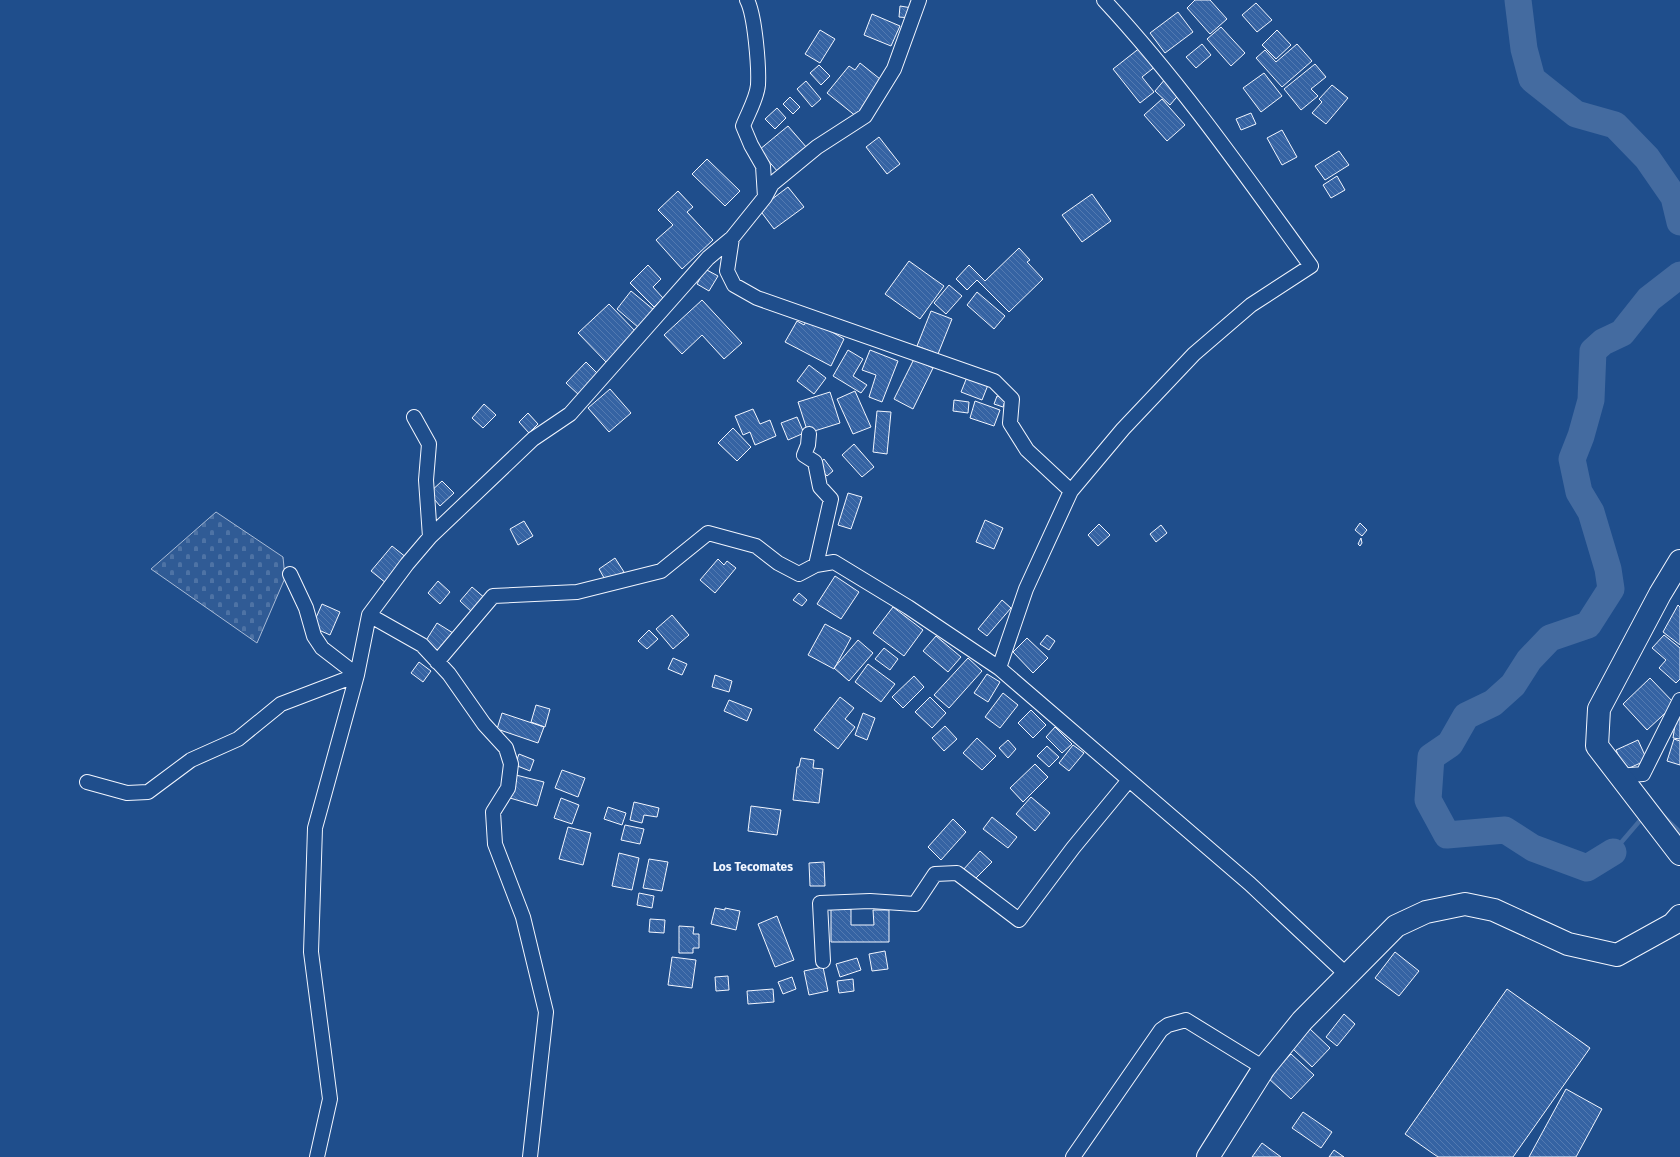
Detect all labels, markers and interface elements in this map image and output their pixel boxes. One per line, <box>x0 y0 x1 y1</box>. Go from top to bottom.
district label: Los Tecomates <box>713 860 793 874</box>

